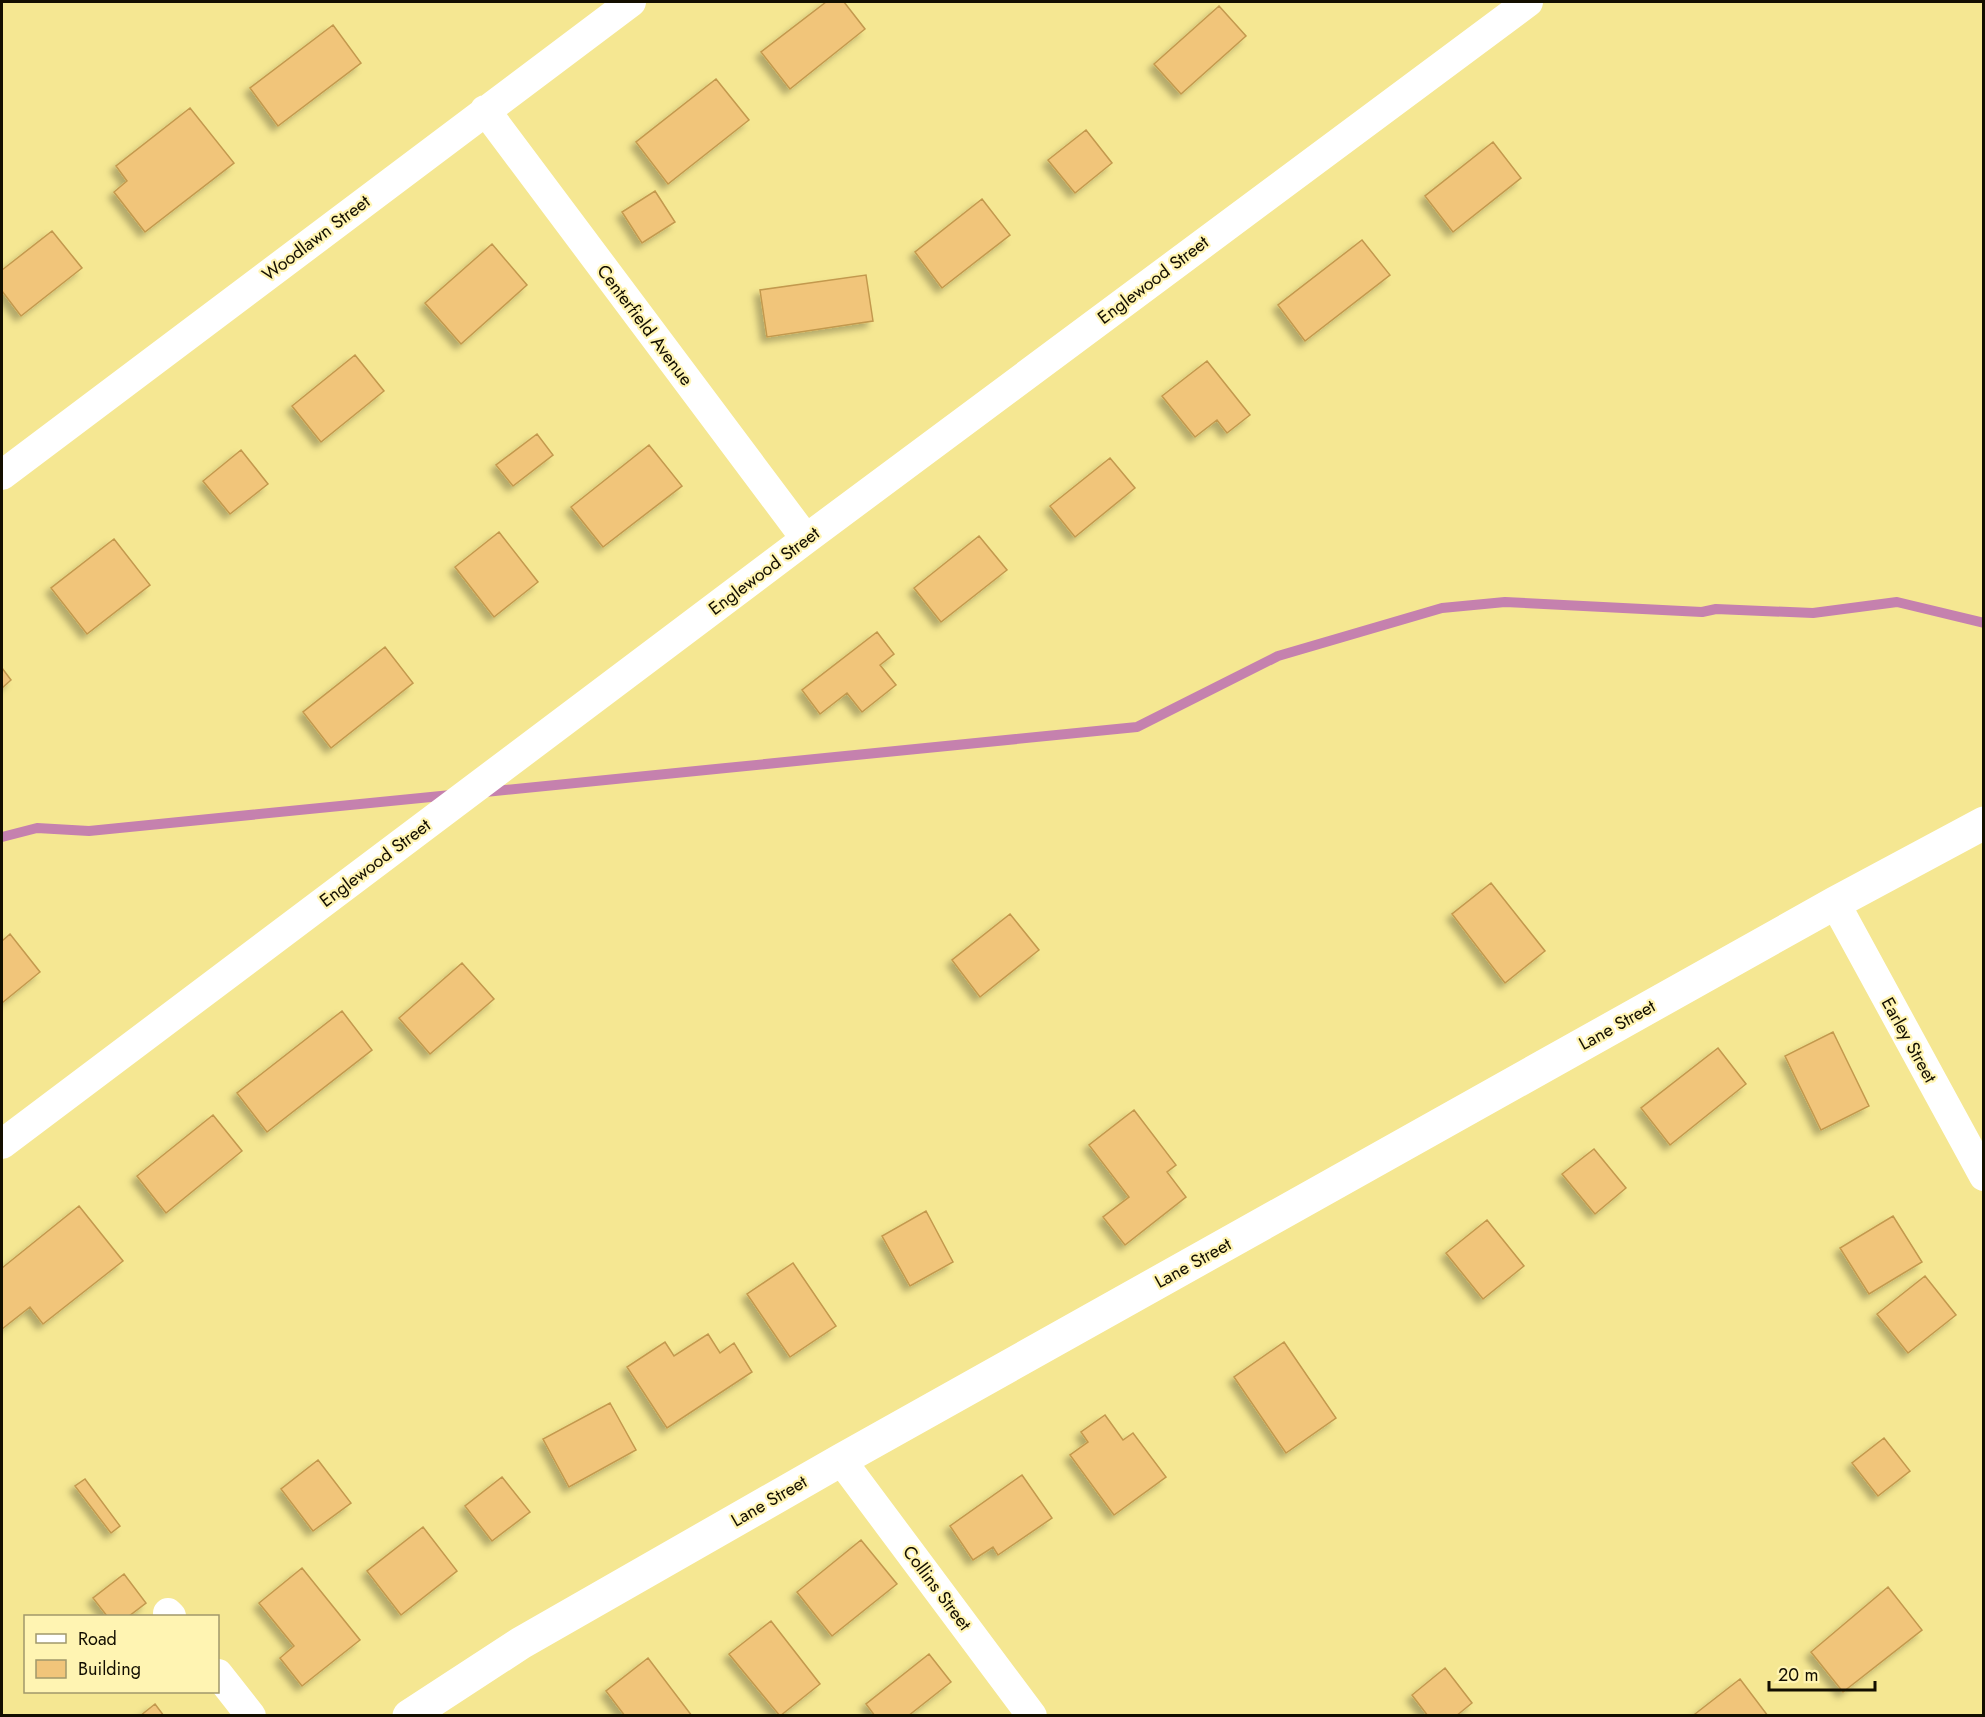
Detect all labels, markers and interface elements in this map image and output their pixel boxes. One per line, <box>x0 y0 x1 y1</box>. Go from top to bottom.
street label: Woodlawn Street <box>257 188 376 287</box>
street label: Englewood Street <box>1092 229 1214 330</box>
street label: Centerfield Avenue <box>591 259 699 391</box>
street label: Englewood Street <box>703 520 825 621</box>
street label: Englewood Street <box>314 812 436 913</box>
street label: Lane Street <box>1574 993 1661 1057</box>
street label: Earley Street <box>1875 993 1944 1088</box>
street label: Lane Street <box>1150 1231 1237 1295</box>
street label: Lane Street <box>726 1468 812 1533</box>
street label: Collins Street <box>896 1540 978 1636</box>
legend <box>24 1615 219 1693</box>
text: Road <box>78 1626 117 1652</box>
scale bar <box>1769 1654 1876 1692</box>
text: Building <box>78 1656 141 1682</box>
text: 20 m <box>1778 1662 1818 1688</box>

